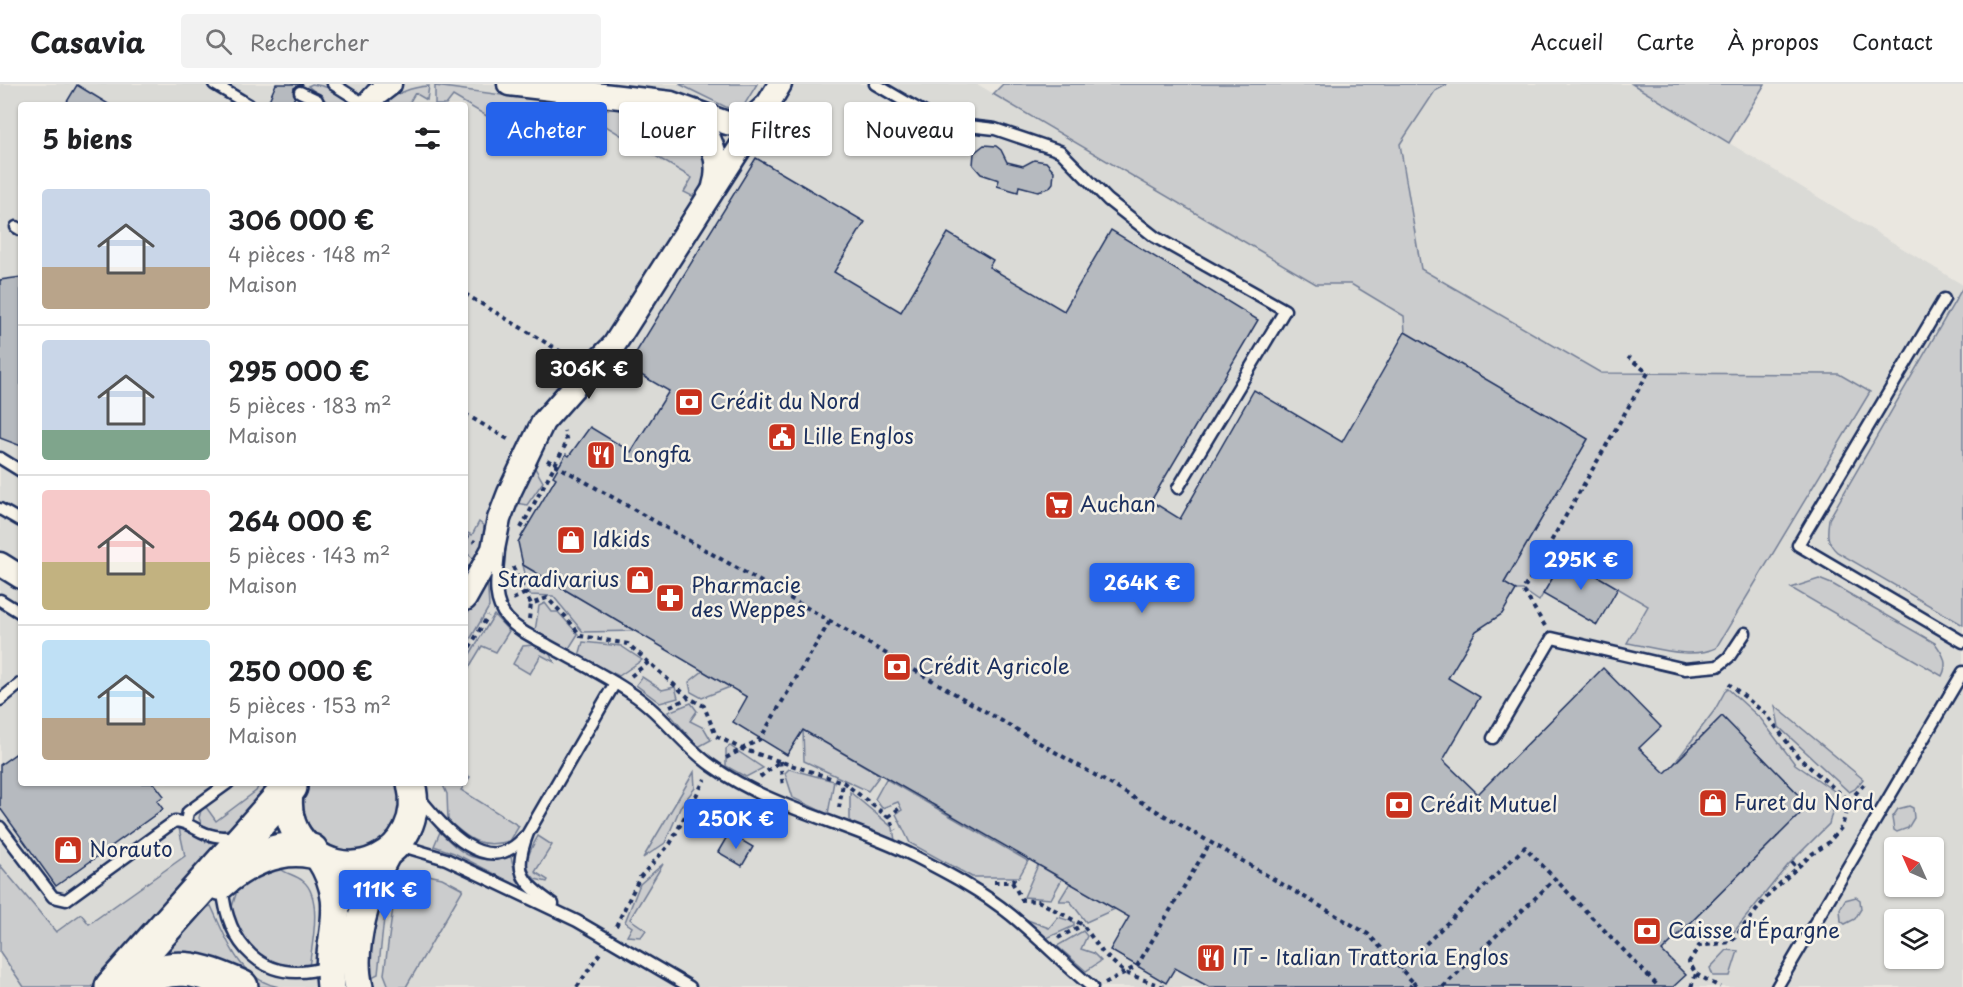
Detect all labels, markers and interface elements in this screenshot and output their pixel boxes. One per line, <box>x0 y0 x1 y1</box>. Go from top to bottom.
search box <box>181 14 601 68</box>
text: Casavia <box>30 20 145 63</box>
icon: search <box>202 25 235 58</box>
text: Rechercher <box>250 25 369 58</box>
text: Accueil <box>1531 25 1603 57</box>
text: Carte <box>1636 25 1694 57</box>
text: À propos <box>1727 25 1819 57</box>
text: Contact <box>1852 25 1933 57</box>
chip: Acheter <box>486 102 607 156</box>
chip: Louer <box>619 102 717 156</box>
chip: Filtres <box>729 102 832 156</box>
chip: Nouveau <box>844 102 975 156</box>
text: 5 biens <box>42 119 132 158</box>
icon: filters <box>411 122 444 155</box>
text: 306 000 € <box>228 200 374 239</box>
icon: home <box>90 213 162 285</box>
text: 4 pièces · 148 m² <box>228 239 391 269</box>
text: Maison <box>228 269 297 299</box>
pin: 306K € <box>540 349 638 400</box>
text: 295 000 € <box>228 351 370 390</box>
text: 306K € <box>550 353 628 383</box>
icon: home <box>90 364 162 436</box>
place label: Crédit du Nord <box>710 384 860 416</box>
bank icon: Crédit du Nord <box>673 386 705 418</box>
text: 5 pièces · 183 m² <box>228 390 392 420</box>
place label: Lille Englos <box>803 419 914 451</box>
text: Maison <box>228 420 297 450</box>
public building icon: Lille Englos <box>766 421 798 453</box>
place label: Longfa <box>622 437 691 469</box>
restaurant icon: Longfa <box>585 439 617 471</box>
place label: Auchan <box>1080 487 1156 519</box>
supermarket icon: Auchan <box>1043 489 1075 521</box>
text: 264 000 € <box>228 501 372 540</box>
icon: home <box>90 514 162 586</box>
place label: Idkids <box>592 522 650 554</box>
shop icon: Idkids <box>555 524 587 556</box>
text: 5 pièces · 143 m² <box>228 540 390 570</box>
pin: 295K € <box>1532 540 1630 591</box>
text: 295K € <box>1544 544 1618 574</box>
place label: Stradivarius <box>497 562 619 594</box>
pin: 264K € <box>1093 563 1191 614</box>
shop icon: Stradivarius <box>624 564 656 596</box>
text: 264K € <box>1103 567 1181 597</box>
place label: Pharmacie des Weppes <box>691 568 806 624</box>
text: Maison <box>228 570 297 600</box>
pharmacy icon: Pharmacie des Weppes <box>654 582 686 614</box>
place label: Crédit Agricole <box>918 649 1070 681</box>
text: 250 000 € <box>228 651 373 690</box>
bank icon: Crédit Agricole <box>881 651 913 683</box>
icon: home <box>90 664 162 736</box>
text: 5 pièces · 153 m² <box>228 690 391 720</box>
text: Maison <box>228 720 297 750</box>
place label: Furet du Nord <box>1734 785 1874 817</box>
place label: Crédit Mutuel <box>1420 787 1558 819</box>
shop icon: Furet du Nord <box>1697 787 1729 819</box>
bank icon: Crédit Mutuel <box>1383 789 1415 821</box>
pin: 250K € <box>687 799 785 850</box>
text: 250K € <box>698 803 774 833</box>
place label: Norauto <box>89 832 173 864</box>
shop icon: Norauto <box>52 834 84 866</box>
north arrow <box>1884 837 1944 897</box>
map controls <box>1884 837 1944 969</box>
pin: 111K € <box>336 870 434 921</box>
text: 111K € <box>353 874 417 904</box>
button: layers <box>1884 909 1944 969</box>
place label: Caisse d'Épargne <box>1668 913 1840 945</box>
bank icon: Caisse d'Épargne <box>1631 915 1663 947</box>
place label: IT - Italian Trattoria Englos <box>1232 940 1509 972</box>
restaurant icon: IT - Italian Trattoria Englos <box>1195 942 1227 974</box>

